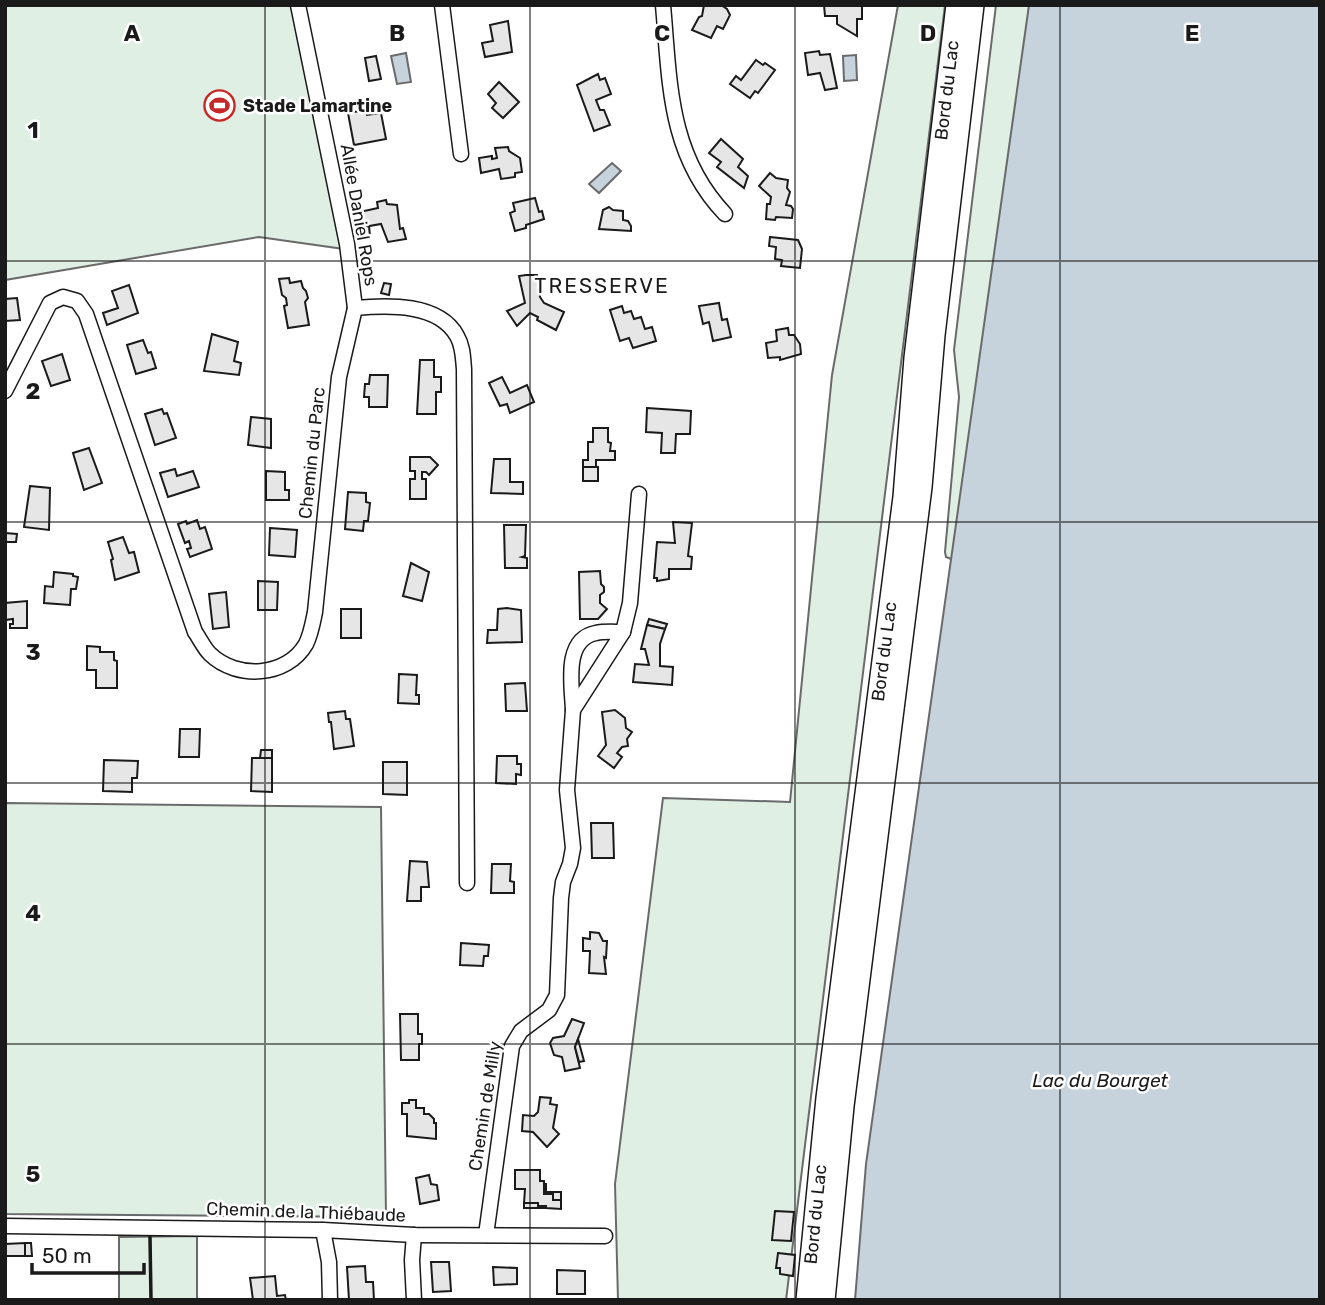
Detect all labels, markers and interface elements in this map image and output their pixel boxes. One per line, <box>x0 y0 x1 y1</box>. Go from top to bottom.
text: A <box>124 19 141 47</box>
text: B <box>389 19 405 47</box>
text: C <box>654 19 670 47</box>
text: D <box>920 19 936 47</box>
text: E <box>1185 19 1199 47</box>
street label: Bord du Lac <box>930 39 964 141</box>
sports icon: Stade Lamartine <box>203 89 237 123</box>
place label: Stade Lamartine <box>243 95 393 117</box>
text: 1 <box>27 116 39 144</box>
street label: Allée Daniel Rops <box>336 142 382 288</box>
district label: TRESSERVE <box>534 273 670 298</box>
text: 2 <box>26 377 40 405</box>
street label: Chemin du Parc <box>294 386 330 520</box>
street label: Bord du Lac <box>867 600 901 703</box>
text: 3 <box>25 638 41 666</box>
text: 4 <box>25 899 41 927</box>
street label: Chemin de Milly <box>464 1039 506 1173</box>
water label: Lac du Bourget <box>1032 1069 1169 1092</box>
text: 5 <box>26 1160 41 1188</box>
street label: Bord du Lac <box>800 1163 831 1265</box>
street label: Chemin de la Thiébaude <box>206 1198 406 1226</box>
scale bar <box>32 1232 144 1276</box>
text: 50 m <box>42 1243 92 1268</box>

